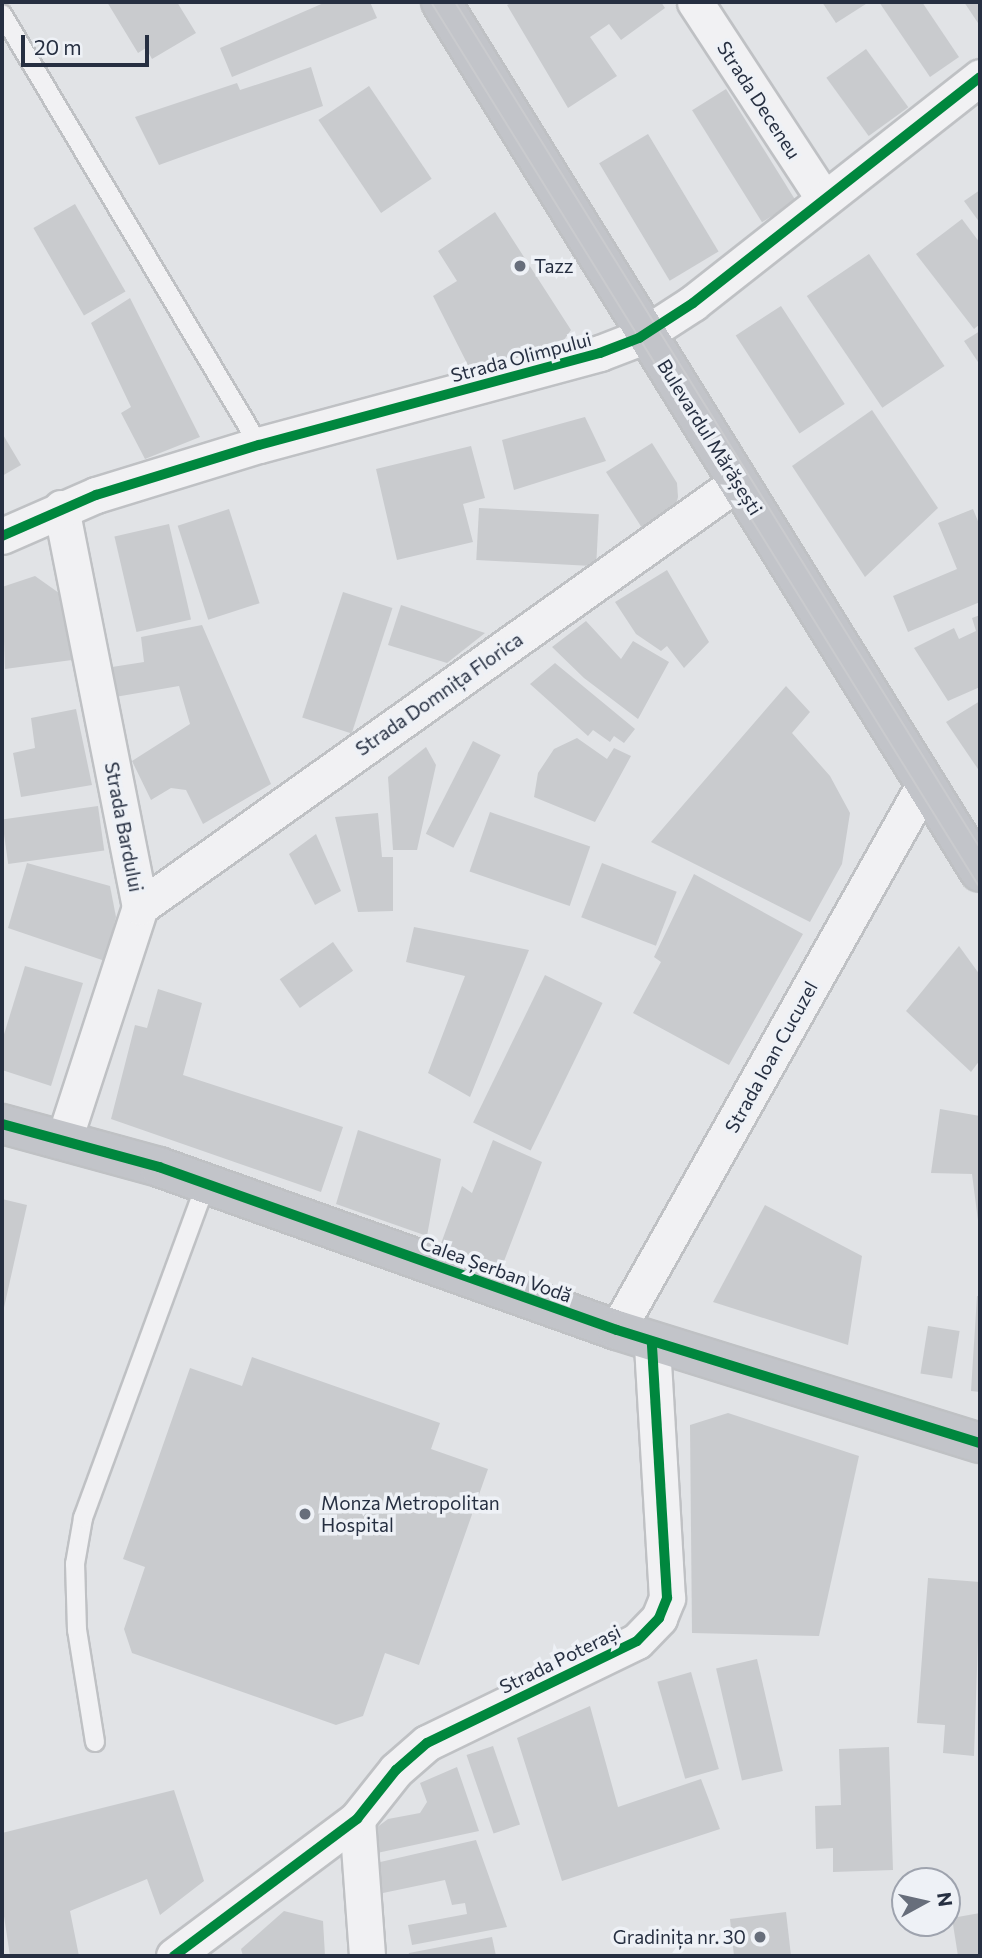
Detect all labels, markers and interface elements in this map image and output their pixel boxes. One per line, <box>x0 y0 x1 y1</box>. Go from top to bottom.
scale bar <box>24 21 152 65</box>
text: 20 m <box>34 34 82 59</box>
street label: Strada Deceneu <box>713 37 805 163</box>
place label: Tazz <box>534 255 573 277</box>
marker: Tazz <box>512 258 528 274</box>
street label: Strada Olimpului <box>448 327 594 387</box>
street label: Bulevardul Mărășești <box>653 355 767 519</box>
street label: Strada Domnița Florica <box>351 628 527 760</box>
street label: Strada Bardului <box>100 760 148 894</box>
street label: Strada Ioan Cucuzel <box>720 977 822 1137</box>
street label: Calea Șerban Vodă <box>417 1231 575 1307</box>
place label: Monza Metropolitan Hospital <box>321 1492 500 1536</box>
marker: Monza Metropolitan Hospital <box>295 1504 315 1524</box>
street label: Strada Poterași <box>496 1620 624 1698</box>
north arrow <box>891 1867 961 1937</box>
text: N <box>933 1891 958 1908</box>
place label: Gradinița nr. 30 <box>613 1926 746 1948</box>
marker: Gradinița nr. 30 <box>752 1929 768 1945</box>

